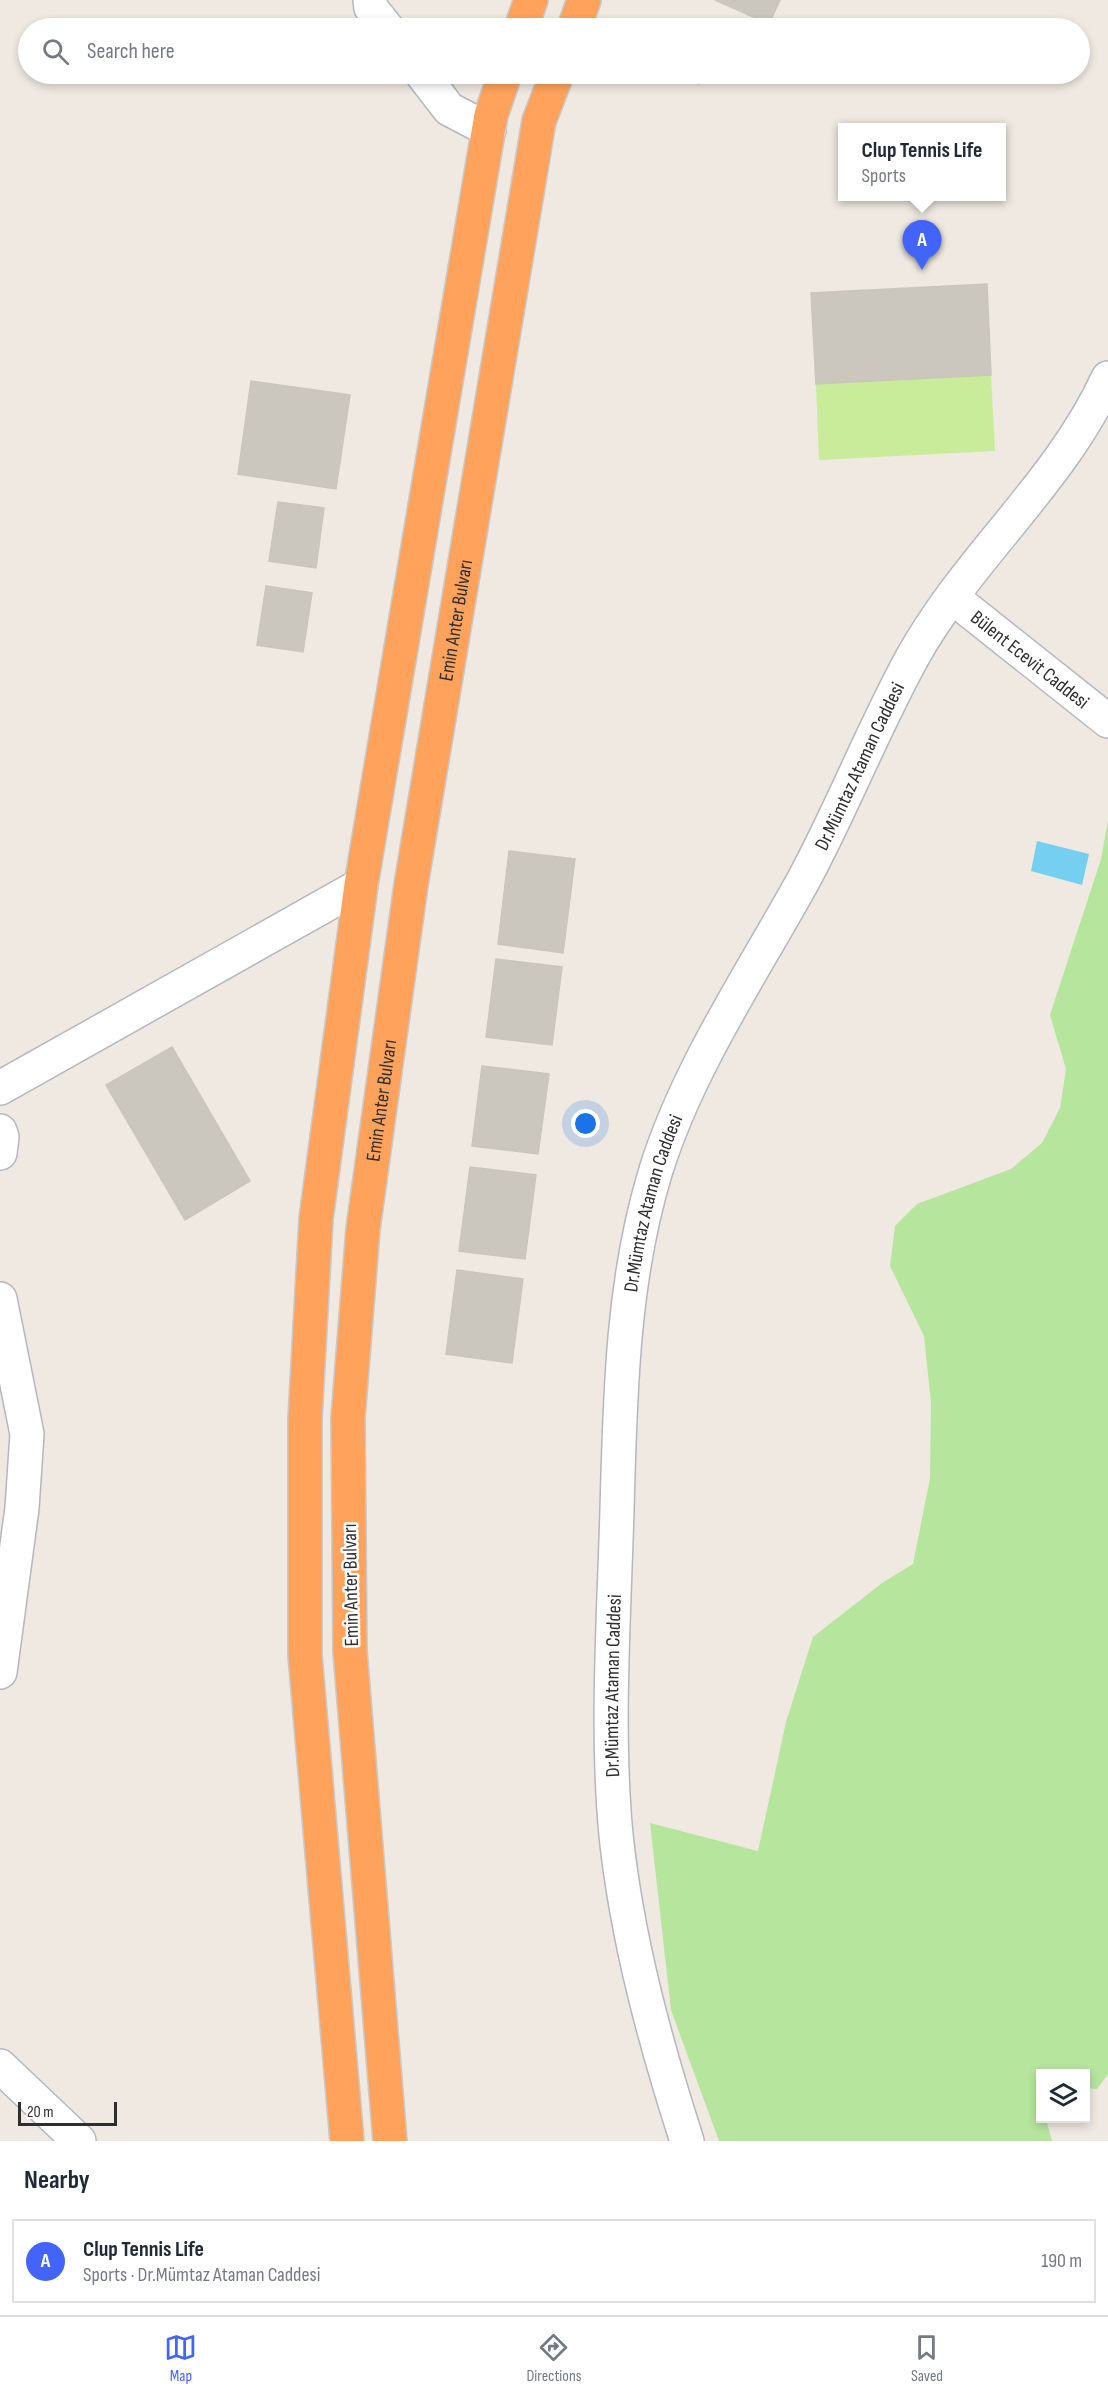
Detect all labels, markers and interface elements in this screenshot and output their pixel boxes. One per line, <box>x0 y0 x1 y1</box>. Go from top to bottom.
search box <box>18 18 1090 84</box>
icon: search <box>39 35 72 68</box>
text: Search here <box>87 38 174 65</box>
popup <box>838 123 1006 201</box>
text: Clup Tennis Life <box>862 137 982 164</box>
text: Sports <box>862 164 906 188</box>
pin: A <box>902 220 942 270</box>
street label: Emin Anter Bulvarı <box>434 558 478 683</box>
street label: Bülent Ecevit Caddesi <box>966 606 1094 714</box>
street label: Dr.Mümtaz Ataman Caddesi <box>810 679 910 855</box>
street label: Emin Anter Bulvarı <box>362 1038 402 1163</box>
your location <box>571 1109 600 1138</box>
street label: Dr.Mümtaz Ataman Caddesi <box>619 1111 688 1294</box>
street label: Emin Anter Bulvarı <box>338 1523 364 1647</box>
street label: Dr.Mümtaz Ataman Caddesi <box>600 1594 627 1778</box>
map controls <box>1036 2069 1090 2123</box>
button: layers <box>1036 2069 1090 2123</box>
scale bar <box>18 2099 117 2126</box>
text: 20 m <box>27 2103 54 2122</box>
text: Nearby <box>24 2165 90 2196</box>
text: Clup Tennis Life <box>83 2236 204 2263</box>
text: A <box>41 2249 50 2273</box>
text: 190 m <box>1041 2249 1082 2273</box>
text: Sports · Dr.Mümtaz Ataman Caddesi <box>83 2263 320 2287</box>
tab: Map <box>164 2331 197 2386</box>
tab: Directions <box>526 2331 581 2386</box>
tab: Saved <box>910 2331 943 2386</box>

